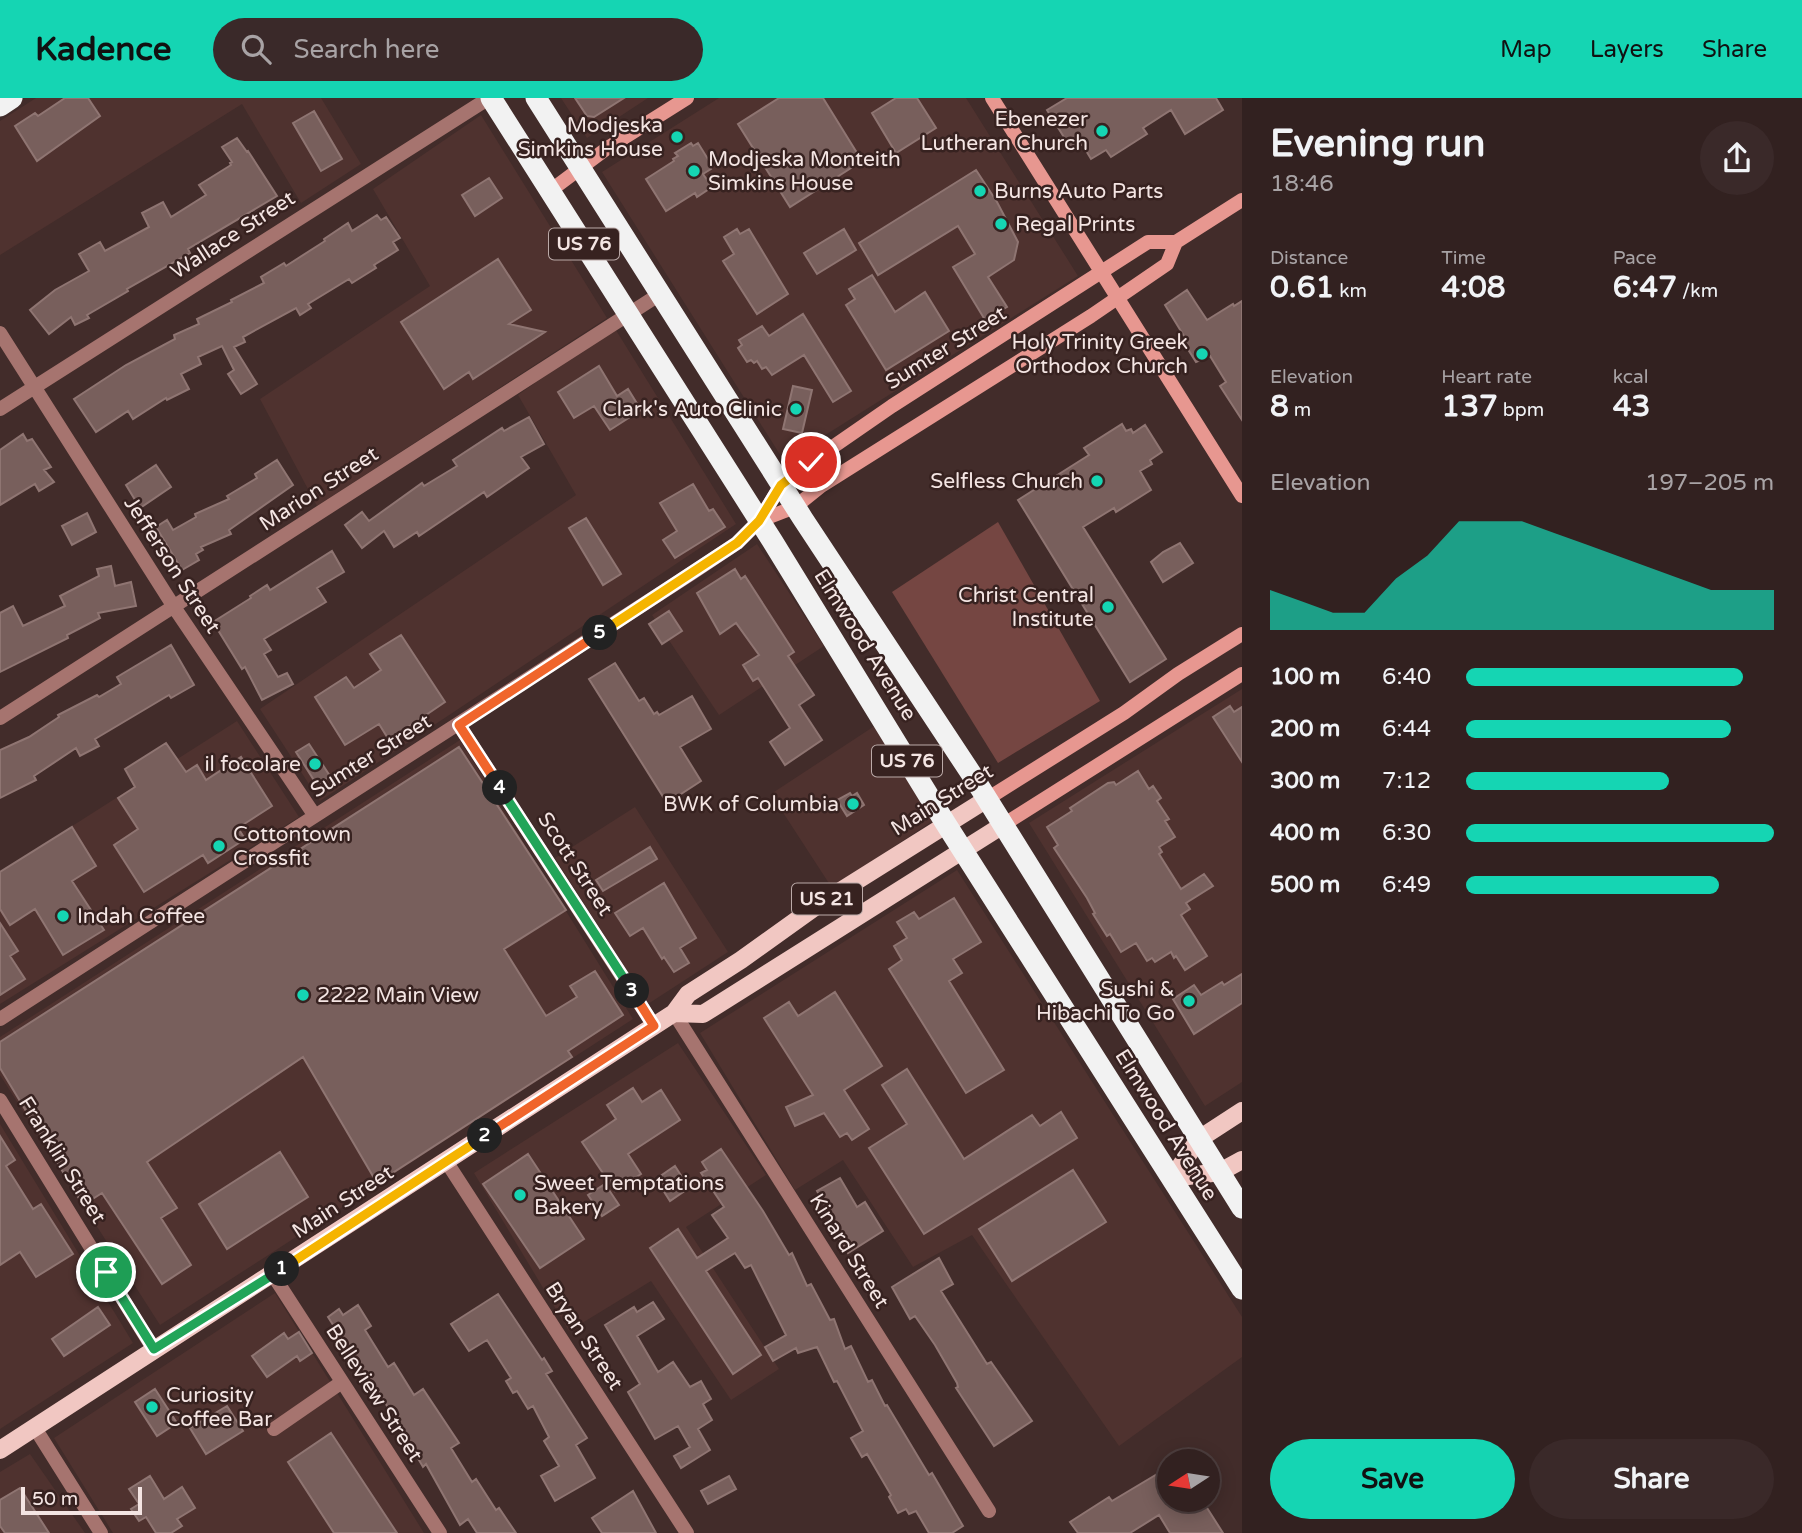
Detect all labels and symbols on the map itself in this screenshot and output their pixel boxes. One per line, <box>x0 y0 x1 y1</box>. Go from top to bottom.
place label: Ebenezer Lutheran Church <box>921 107 1088 156</box>
place label: Modjeska Simkins House <box>518 113 663 162</box>
marker: Ebenezer Lutheran Church <box>1094 123 1110 139</box>
marker: Modjeska Simkins House <box>669 129 685 145</box>
place label: Modjeska Monteith Simkins House <box>708 147 901 196</box>
marker: Modjeska Monteith Simkins House <box>686 163 702 179</box>
place label: Burns Auto Parts <box>994 179 1163 204</box>
marker: Burns Auto Parts <box>972 183 988 199</box>
street label: Wallace Street <box>166 186 300 284</box>
place label: Regal Prints <box>1015 212 1135 237</box>
marker: Regal Prints <box>993 216 1009 232</box>
road number: US 76 <box>549 228 619 260</box>
street label: Sumter Street <box>881 301 1011 395</box>
place label: Holy Trinity Greek Orthodox Church <box>1011 330 1188 379</box>
marker: Holy Trinity Greek Orthodox Church <box>1194 346 1210 362</box>
place label: Clark's Auto Clinic <box>602 397 782 422</box>
marker: Clark's Auto Clinic <box>788 401 804 417</box>
pin <box>781 432 841 492</box>
street label: Marion Street <box>255 441 383 537</box>
place label: Selfless Church <box>930 469 1083 494</box>
marker: Selfless Church <box>1089 473 1105 489</box>
street label: Jefferson Street <box>118 492 226 638</box>
street label: Elmwood Avenue <box>808 565 922 725</box>
place label: Christ Central Institute <box>958 583 1094 632</box>
marker: Christ Central Institute <box>1100 599 1116 615</box>
pin: 5 <box>582 616 618 650</box>
street label: Sumter Street <box>306 709 436 803</box>
road number: US 76 <box>872 746 942 776</box>
place label: il focolare <box>204 752 301 777</box>
marker: il focolare <box>307 756 323 772</box>
street label: Main Street <box>886 759 998 841</box>
pin: 4 <box>482 770 518 806</box>
place label: BWK of Columbia <box>663 792 839 817</box>
marker: BWK of Columbia <box>845 796 861 812</box>
street label: Scott Street <box>532 808 618 920</box>
place label: Cottontown Crossfit <box>233 822 351 871</box>
marker: Cottontown Crossfit <box>211 838 227 854</box>
road number: US 21 <box>792 884 862 914</box>
place label: Indah Coffee <box>77 904 205 929</box>
marker: Indah Coffee <box>55 908 71 924</box>
pin: 3 <box>614 974 650 1008</box>
place label: Sushi & Hibachi To Go <box>1036 977 1175 1026</box>
place label: 2222 Main View <box>317 983 479 1008</box>
marker: 2222 Main View <box>295 987 311 1003</box>
marker: Sushi & Hibachi To Go <box>1181 993 1197 1009</box>
street label: Elmwood Avenue <box>1109 1045 1223 1205</box>
street label: Franklin Street <box>13 1092 111 1228</box>
pin: 2 <box>468 1118 503 1154</box>
street label: Main Street <box>288 1160 398 1244</box>
place label: Sweet Temptations Bakery <box>534 1171 724 1220</box>
marker: Sweet Temptations Bakery <box>512 1187 528 1203</box>
street label: Kinard Street <box>804 1189 894 1313</box>
pin <box>76 1242 136 1302</box>
pin: 1 <box>264 1252 300 1286</box>
street label: Bryan Street <box>540 1277 628 1395</box>
street label: Belleview Street <box>320 1320 428 1466</box>
place label: Curiosity Coffee Bar <box>166 1383 272 1432</box>
marker: Curiosity Coffee Bar <box>144 1399 160 1415</box>
north arrow <box>1157 1449 1220 1512</box>
scale bar <box>21 1484 142 1516</box>

